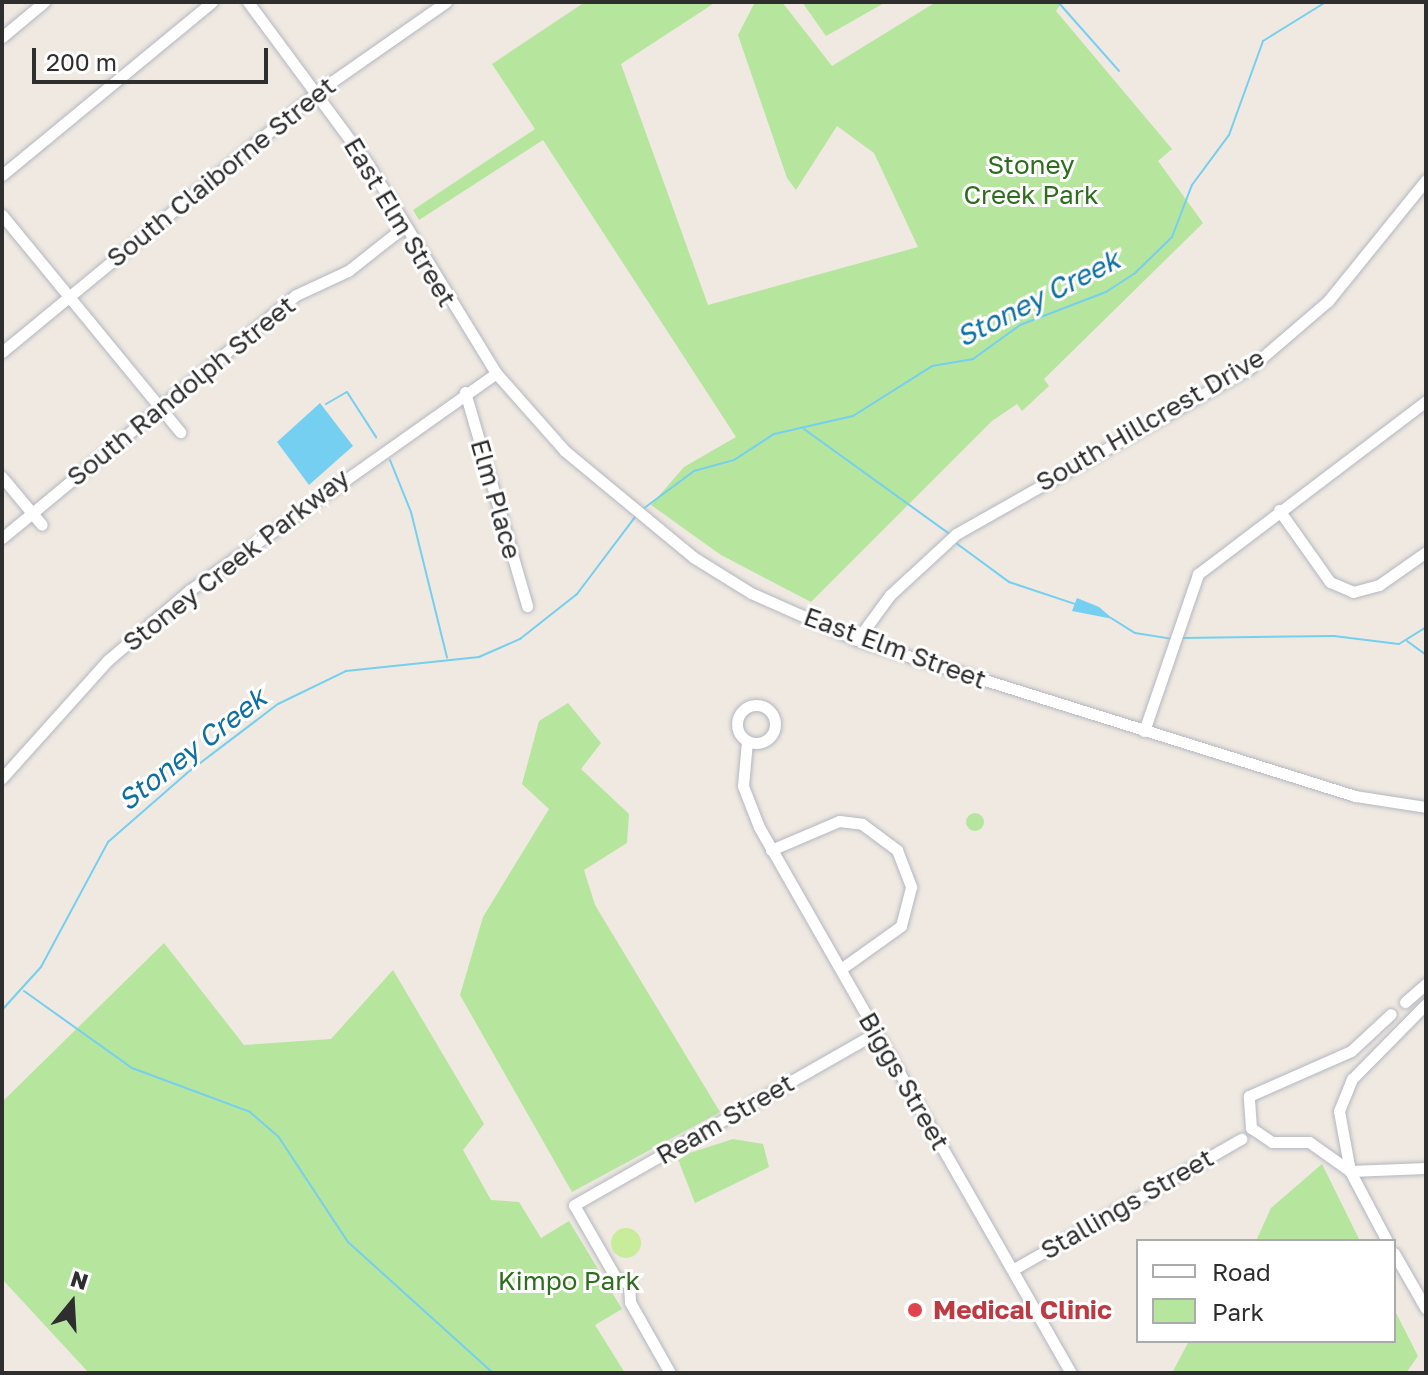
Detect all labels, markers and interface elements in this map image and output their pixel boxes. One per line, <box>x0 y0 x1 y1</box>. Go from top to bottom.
scale bar <box>36 32 272 82</box>
text: 200 m <box>46 47 117 76</box>
street label: South Claiborne Street <box>101 70 341 274</box>
street label: East Elm Street <box>337 132 463 312</box>
park label: Stoney Creek Park <box>963 149 1099 210</box>
water label: Stoney Creek <box>951 242 1125 354</box>
street label: South Randolph Street <box>61 289 301 493</box>
street label: South Hillcrest Drive <box>1030 342 1270 498</box>
street label: Elm Place <box>464 436 528 562</box>
street label: Stoney Creek Parkway <box>117 462 355 658</box>
street label: East Elm Street <box>800 601 990 695</box>
water label: Stoney Creek <box>111 681 273 817</box>
street label: Biggs Street <box>852 1007 956 1155</box>
street label: Ream Street <box>651 1067 799 1171</box>
street label: Stallings Street <box>1035 1142 1219 1266</box>
legend <box>1136 1239 1396 1343</box>
text: Road <box>1212 1257 1271 1286</box>
north arrow <box>32 1263 112 1343</box>
text: N <box>67 1264 92 1295</box>
park label: Kimpo Park <box>498 1265 640 1297</box>
place label: Medical Clinic <box>933 1294 1112 1326</box>
text: Park <box>1212 1297 1264 1326</box>
marker: Medical Clinic <box>904 1299 926 1321</box>

